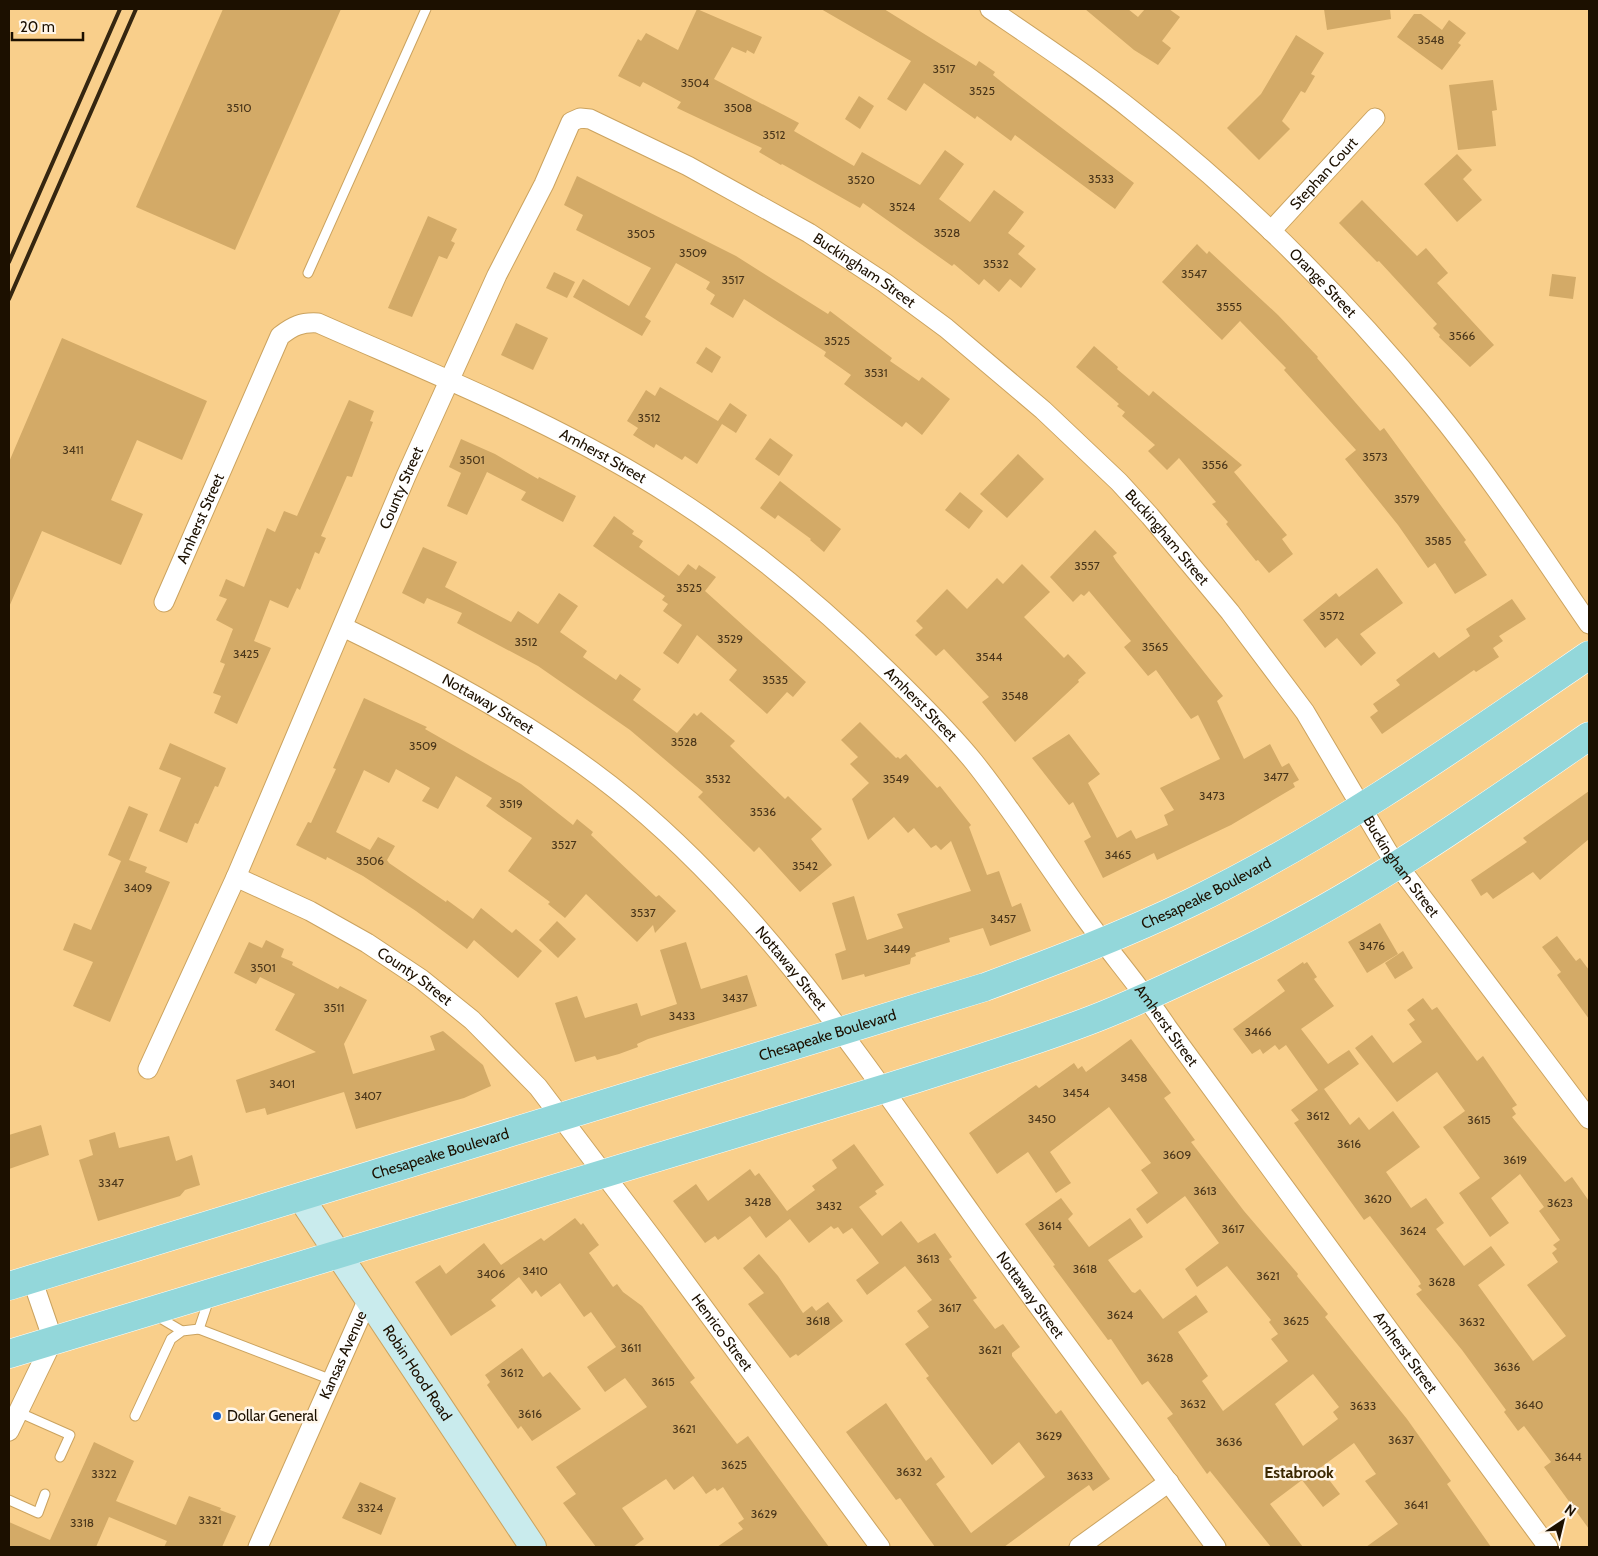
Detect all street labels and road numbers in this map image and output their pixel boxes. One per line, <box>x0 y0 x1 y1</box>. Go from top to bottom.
street label: Stephan Court <box>1286 134 1361 213</box>
street label: Buckingham Street <box>810 229 919 311</box>
street label: Orange Street <box>1285 245 1360 321</box>
street label: Amherst Street <box>557 425 650 487</box>
street label: County Street <box>376 444 427 532</box>
street label: Amherst Street <box>173 471 228 566</box>
street label: Buckingham Street <box>1121 486 1213 589</box>
street label: Amherst Street <box>881 664 961 745</box>
street label: Nottaway Street <box>439 670 537 738</box>
street label: Buckingham Street <box>1360 813 1443 921</box>
street label: Chesapeake Boulevard <box>1138 854 1274 933</box>
street label: Nottaway Street <box>752 923 830 1014</box>
street label: County Street <box>374 943 456 1009</box>
street label: Amherst Street <box>1131 981 1202 1070</box>
street label: Chesapeake Boulevard <box>757 1006 898 1065</box>
street label: Chesapeake Boulevard <box>369 1124 511 1183</box>
street label: Nottaway Street <box>993 1248 1068 1342</box>
street label: Henrico Street <box>688 1290 756 1375</box>
street label: Kansas Avenue <box>316 1308 371 1402</box>
street label: Amherst Street <box>1370 1308 1441 1397</box>
street label: Robin Hood Road <box>379 1322 456 1424</box>

